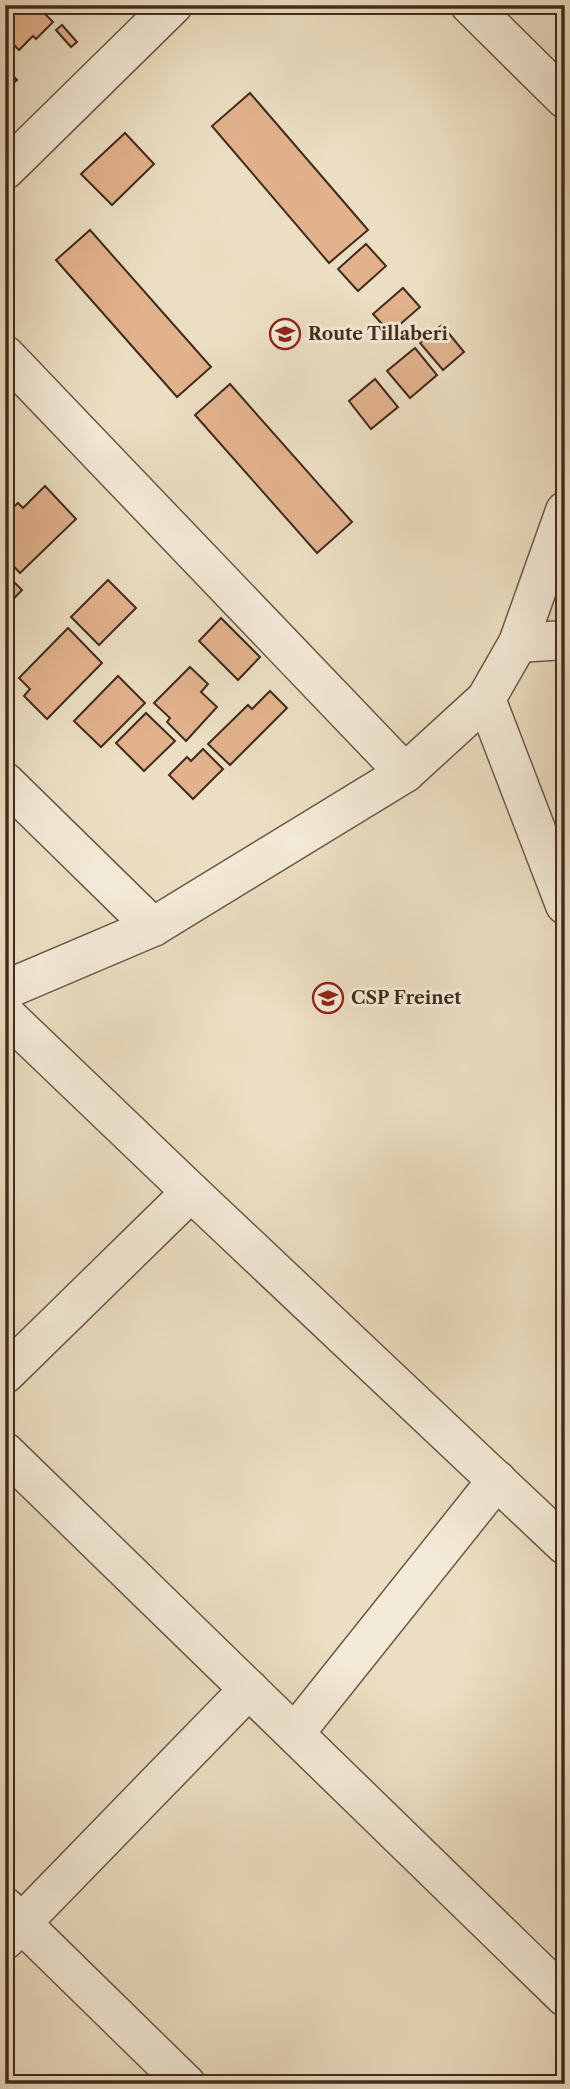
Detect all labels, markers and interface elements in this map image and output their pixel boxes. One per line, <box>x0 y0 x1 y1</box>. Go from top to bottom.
school or university icon: Route Tillaberi <box>268 317 302 351</box>
place label: Route Tillaberi <box>308 323 448 345</box>
school or university icon: CSP Freinet <box>311 981 345 1015</box>
place label: CSP Freinet <box>351 987 462 1009</box>

